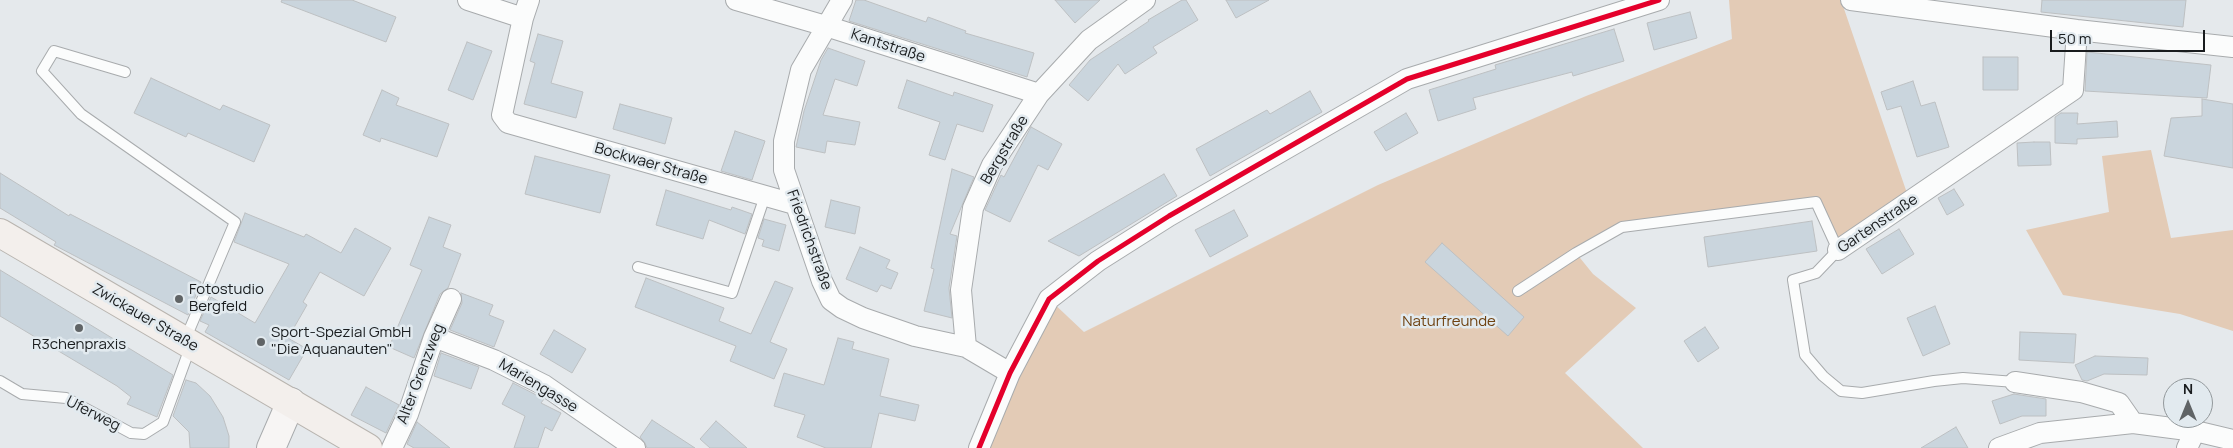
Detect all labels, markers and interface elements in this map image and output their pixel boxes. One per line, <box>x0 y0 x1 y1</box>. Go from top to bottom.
scale bar <box>2053 20 2208 52</box>
street label: Kantstraße <box>848 26 928 66</box>
text: 50 m <box>2058 28 2092 49</box>
street label: Bergstraße <box>977 112 1033 188</box>
street label: Bockwaer Straße <box>592 139 710 189</box>
street label: Friedrichstraße <box>783 187 835 293</box>
street label: Gartenstraße <box>1835 191 1921 257</box>
street label: Zwickauer Straße <box>89 280 201 356</box>
place label: Fotostudio Bergfeld <box>189 281 264 316</box>
marker: Fotostudio Bergfeld <box>173 293 185 305</box>
park label: Naturfreunde <box>1402 313 1496 331</box>
street label: Alter Grenzweg <box>394 321 448 427</box>
marker: R3chenpraxis <box>73 322 85 334</box>
place label: Sport-Spezial GmbH "Die Aquanauten" <box>271 324 411 359</box>
place label: R3chenpraxis <box>32 336 126 354</box>
marker: Sport-Spezial GmbH "Die Aquanauten" <box>255 336 267 348</box>
street label: Mariengasse <box>495 355 581 417</box>
north arrow <box>2163 378 2213 428</box>
text: N <box>2183 379 2193 398</box>
street label: Uferweg <box>63 393 123 435</box>

